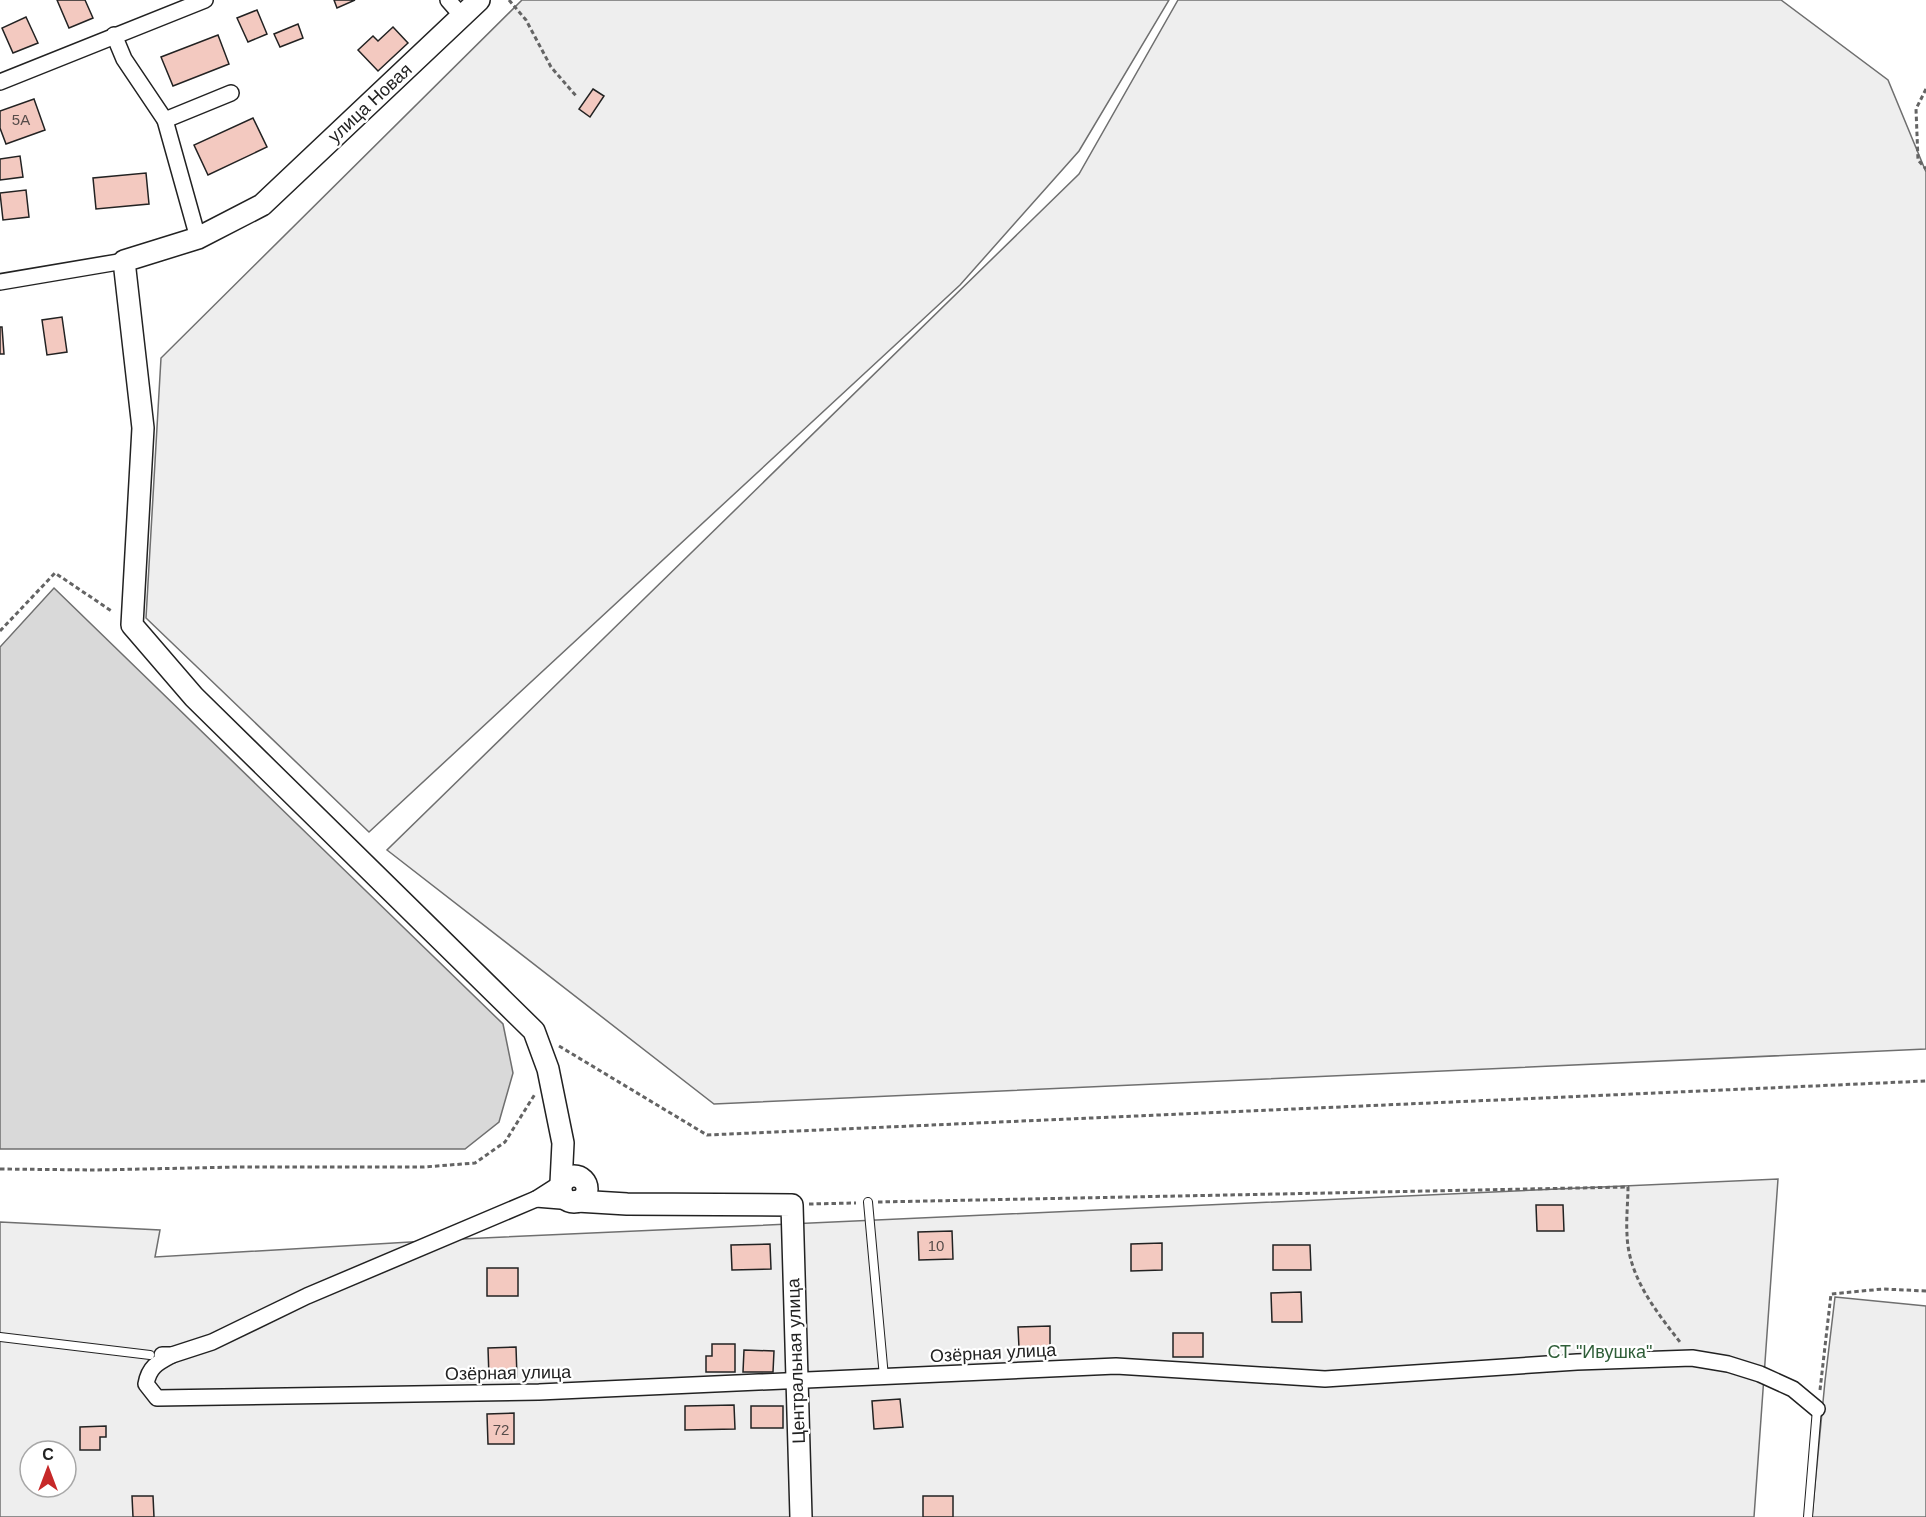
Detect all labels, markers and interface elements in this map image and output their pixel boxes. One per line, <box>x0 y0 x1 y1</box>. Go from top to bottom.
street label: улица Новая <box>324 59 416 147</box>
house number: 5А <box>12 111 30 128</box>
house number: 10 <box>928 1237 944 1254</box>
street label: Центральная улица <box>783 1277 809 1444</box>
street label: Озёрная улица <box>929 1340 1058 1366</box>
park label: СТ "Ивушка" <box>1547 1342 1653 1362</box>
street label: Озёрная улица <box>445 1362 572 1384</box>
house number: 72 <box>493 1421 509 1438</box>
north arrow <box>18 1439 78 1499</box>
text: С <box>42 1446 54 1463</box>

